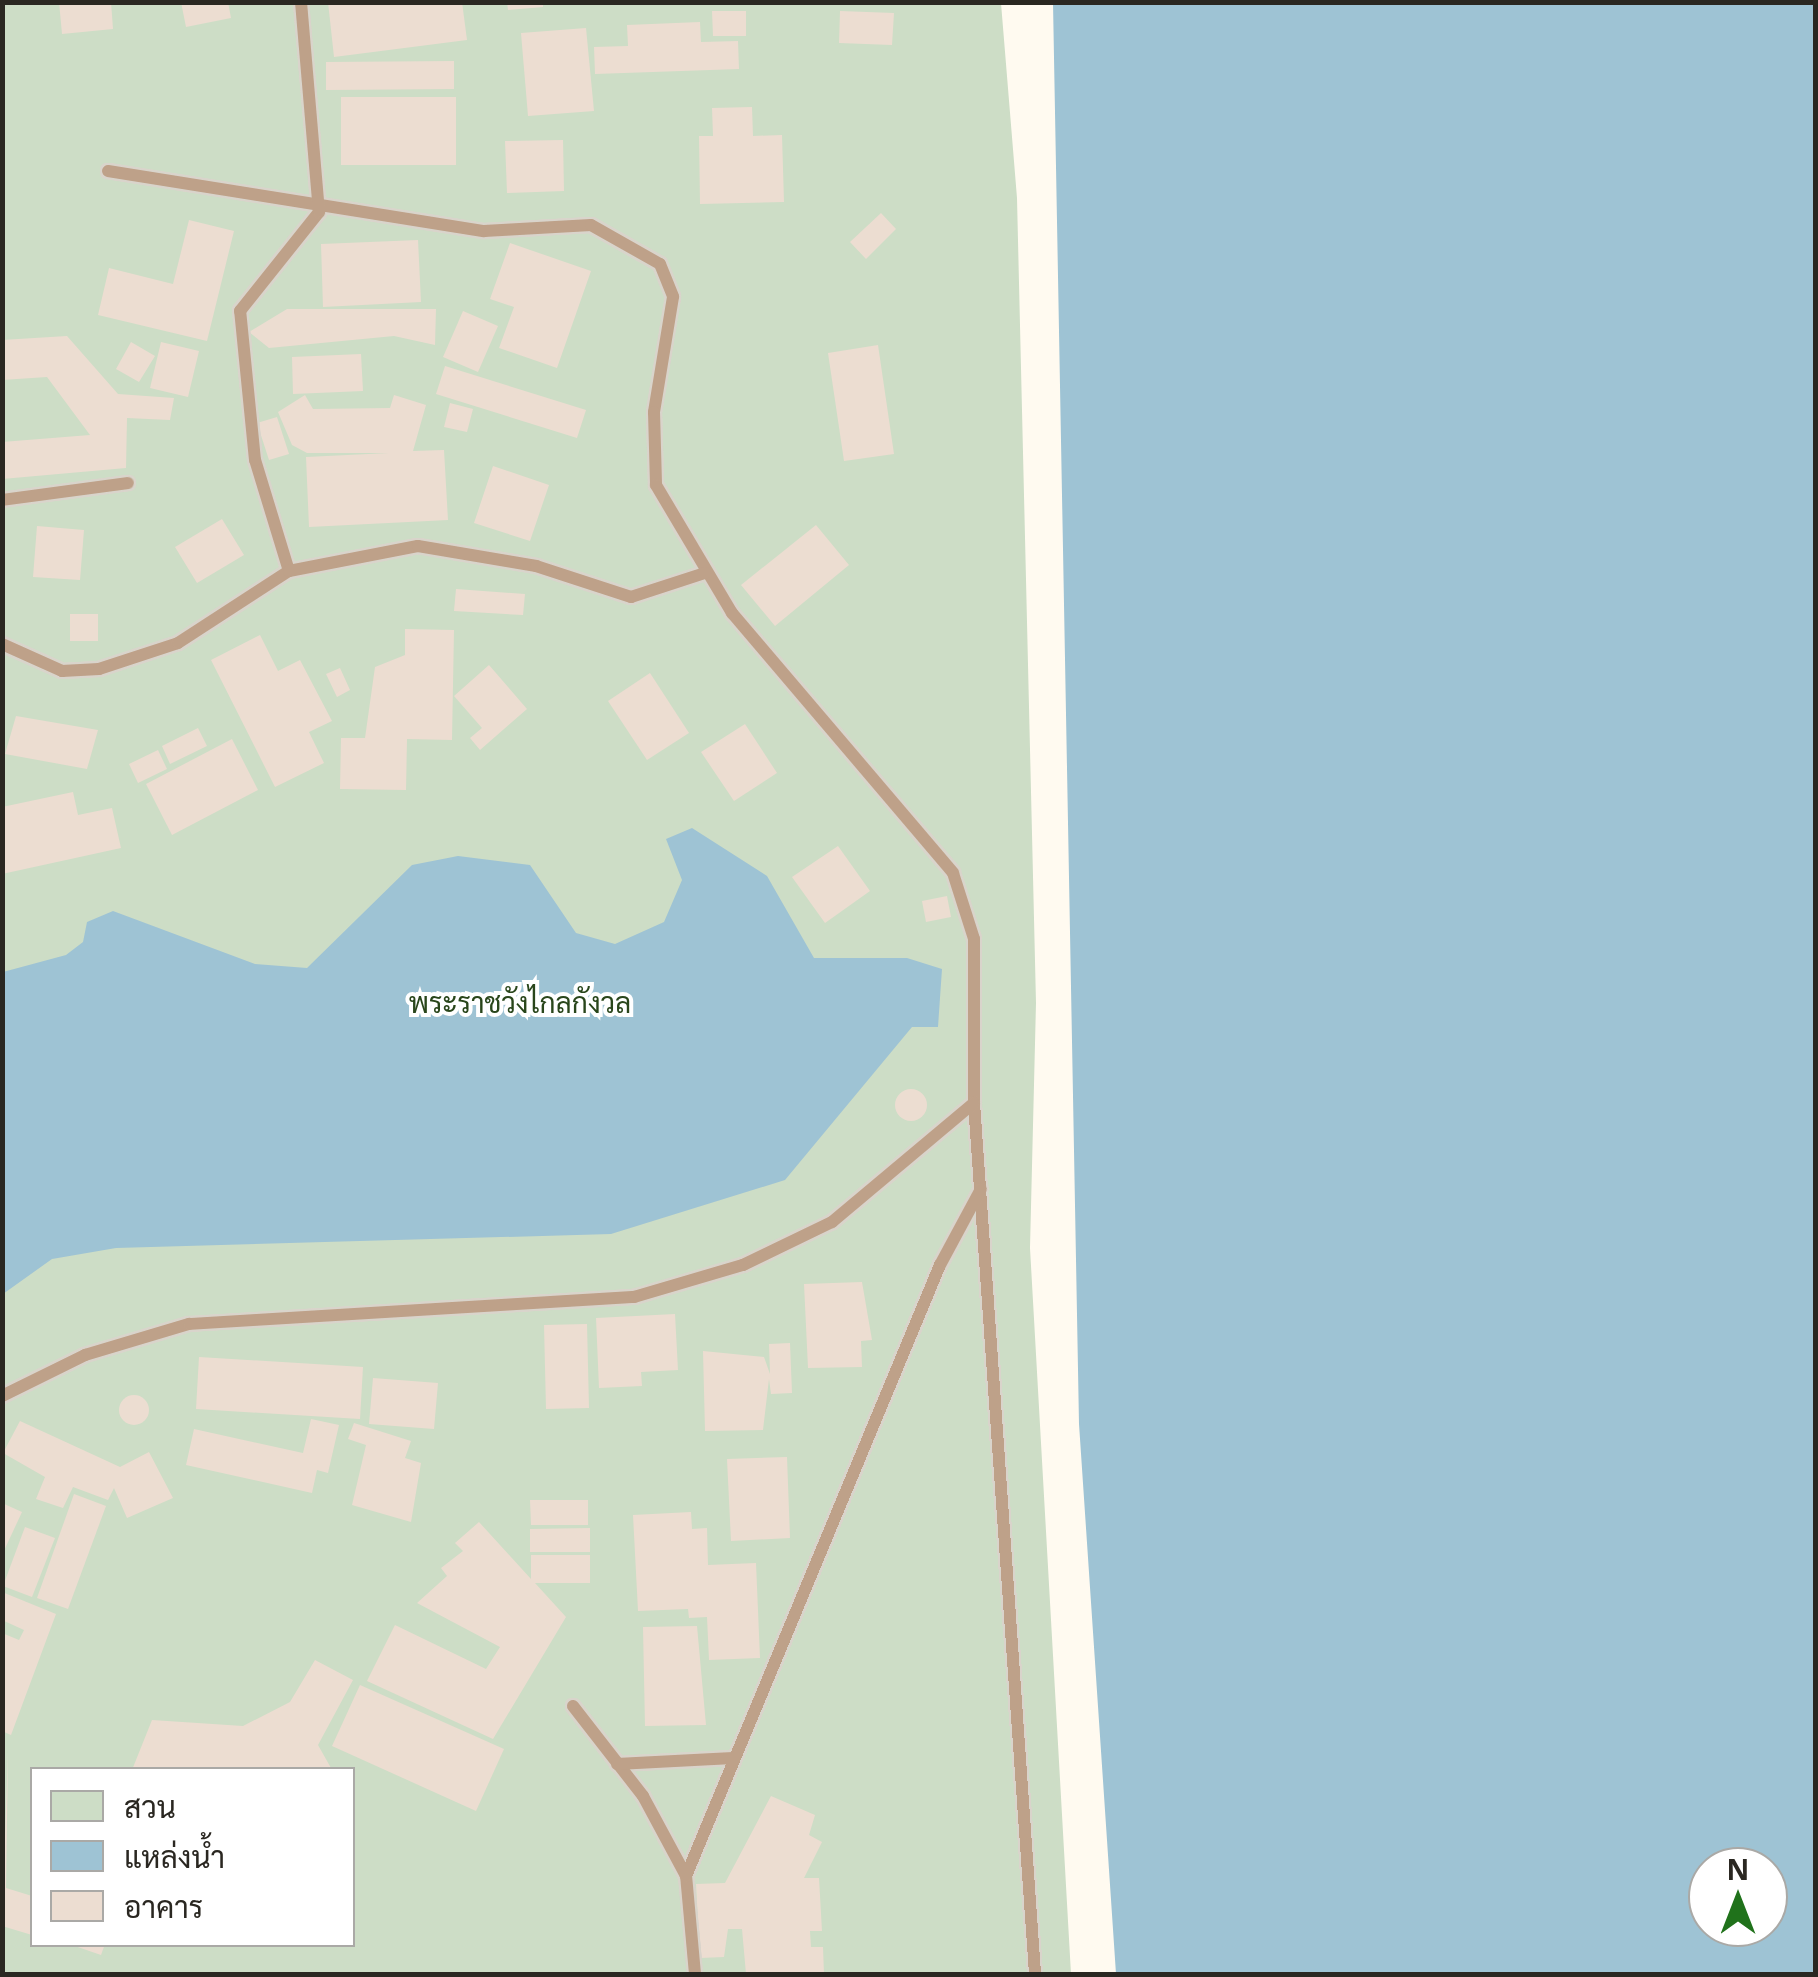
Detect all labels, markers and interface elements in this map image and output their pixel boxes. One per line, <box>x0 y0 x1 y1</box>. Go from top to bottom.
park label: พระราชวังไกลกังวล <box>409 985 631 1019</box>
legend <box>30 1767 355 1947</box>
text: สวน <box>124 1786 176 1827</box>
text: แหล่งน้ำ <box>124 1836 225 1877</box>
north arrow <box>1688 1847 1788 1947</box>
text: N <box>1727 1850 1749 1888</box>
text: อาคาร <box>124 1886 203 1927</box>

